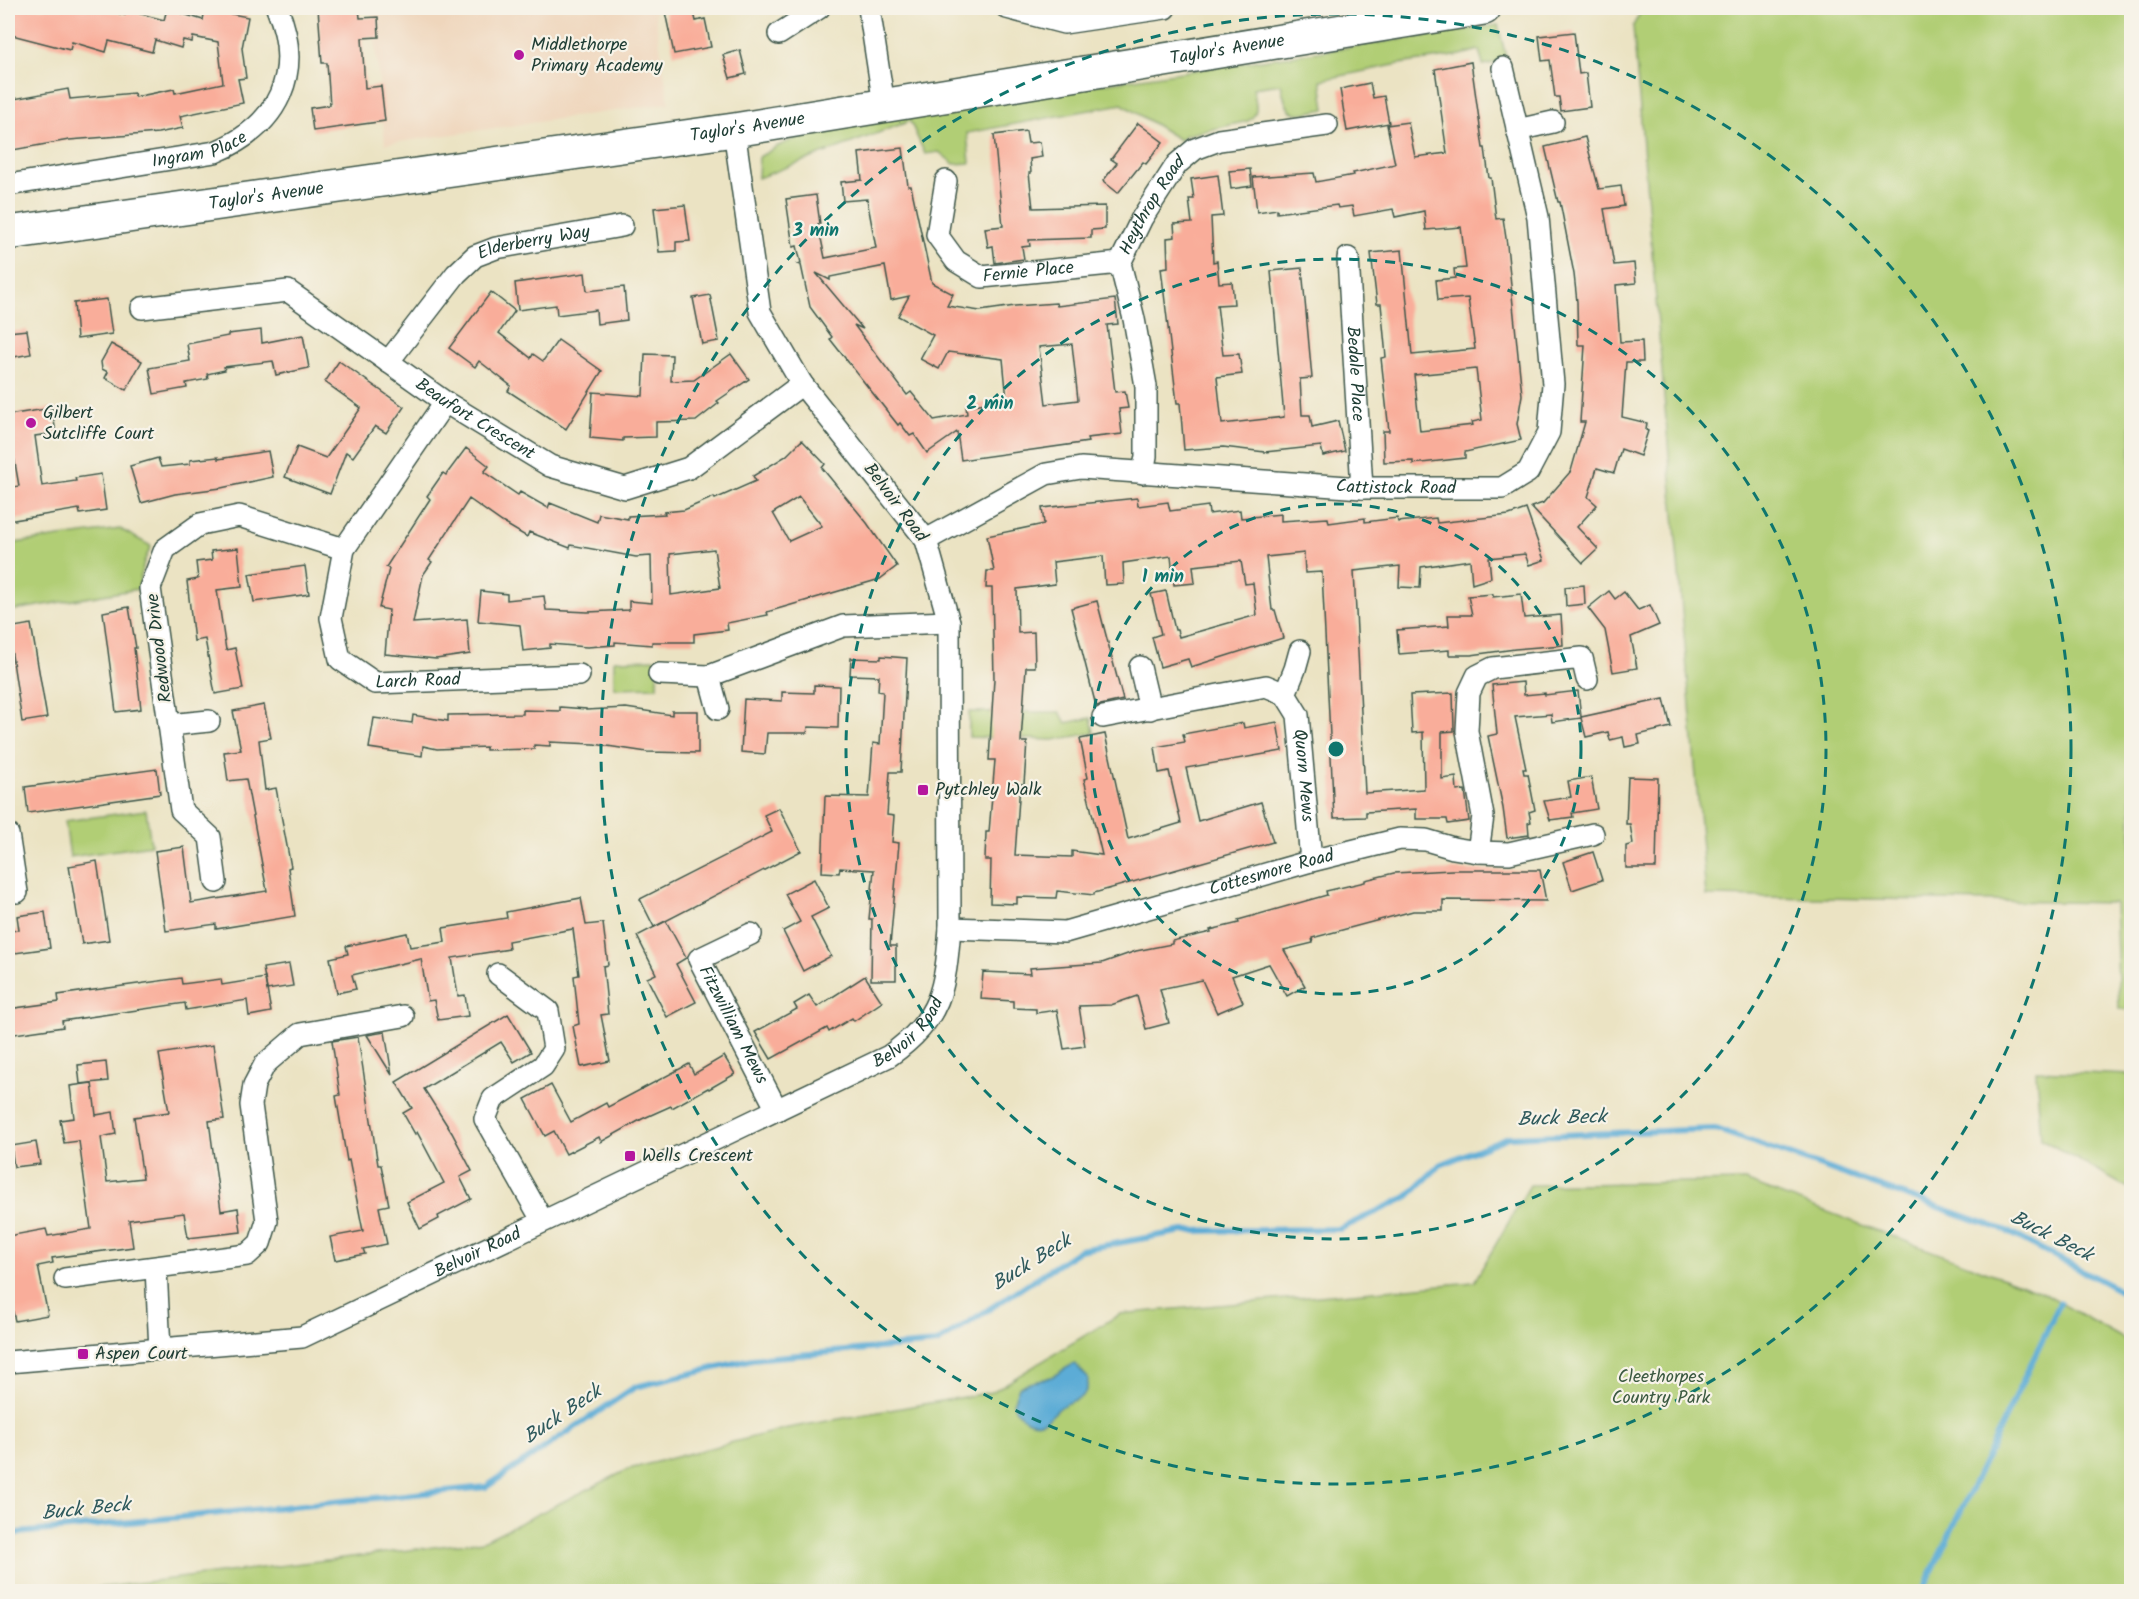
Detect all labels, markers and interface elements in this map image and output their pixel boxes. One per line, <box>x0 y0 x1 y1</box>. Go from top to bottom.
street label: Taylor's Avenue <box>1168 26 1287 73</box>
place label: Middlethorpe Primary Academy <box>531 31 663 81</box>
marker: Middlethorpe Primary Academy <box>512 48 526 62</box>
street label: Taylor's Avenue <box>688 104 807 151</box>
street label: Ingram Place <box>150 124 254 176</box>
street label: Heythrop Road <box>1111 148 1193 260</box>
street label: Taylor's Avenue <box>207 174 326 219</box>
street label: Elderberry Way <box>473 217 593 268</box>
text: 3 min <box>792 217 839 246</box>
street label: Fernie Place <box>981 253 1075 291</box>
street label: Bedale Place <box>1338 325 1372 422</box>
street label: Beaufort Crescent <box>409 371 542 469</box>
text: 2 min <box>967 390 1013 419</box>
place label: Gilbert Sutcliffe Court <box>43 399 155 449</box>
marker: Gilbert Sutcliffe Court <box>24 416 38 430</box>
street label: Belvoir Road <box>855 457 935 550</box>
street label: Cattistock Road <box>1335 472 1457 503</box>
text: 1 min <box>1142 563 1184 592</box>
street label: Redwood Drive <box>139 592 181 704</box>
street label: Larch Road <box>375 665 462 697</box>
street label: Quorn Mews <box>1285 728 1322 824</box>
centre of rings <box>1326 739 1346 759</box>
place label: Pytchley Walk <box>935 776 1042 805</box>
marker: Pytchley Walk <box>916 783 930 797</box>
street label: Cottesmore Road <box>1206 841 1338 904</box>
street label: Fitzwilliam Mews <box>690 960 776 1090</box>
street label: Belvoir Road <box>868 992 952 1076</box>
water label: Buck Beck <box>1517 1101 1609 1137</box>
place label: Wells Crescent <box>642 1142 754 1171</box>
marker: Wells Crescent <box>623 1149 637 1163</box>
water label: Buck Beck <box>2004 1203 2100 1273</box>
street label: Belvoir Road <box>429 1219 527 1286</box>
water label: Buck Beck <box>986 1225 1080 1300</box>
place label: Aspen Court <box>95 1340 189 1369</box>
marker: Aspen Court <box>76 1347 90 1361</box>
park label: Cleethorpes Country Park <box>1612 1363 1711 1413</box>
water label: Buck Beck <box>517 1375 611 1453</box>
water label: Buck Beck <box>40 1489 134 1531</box>

